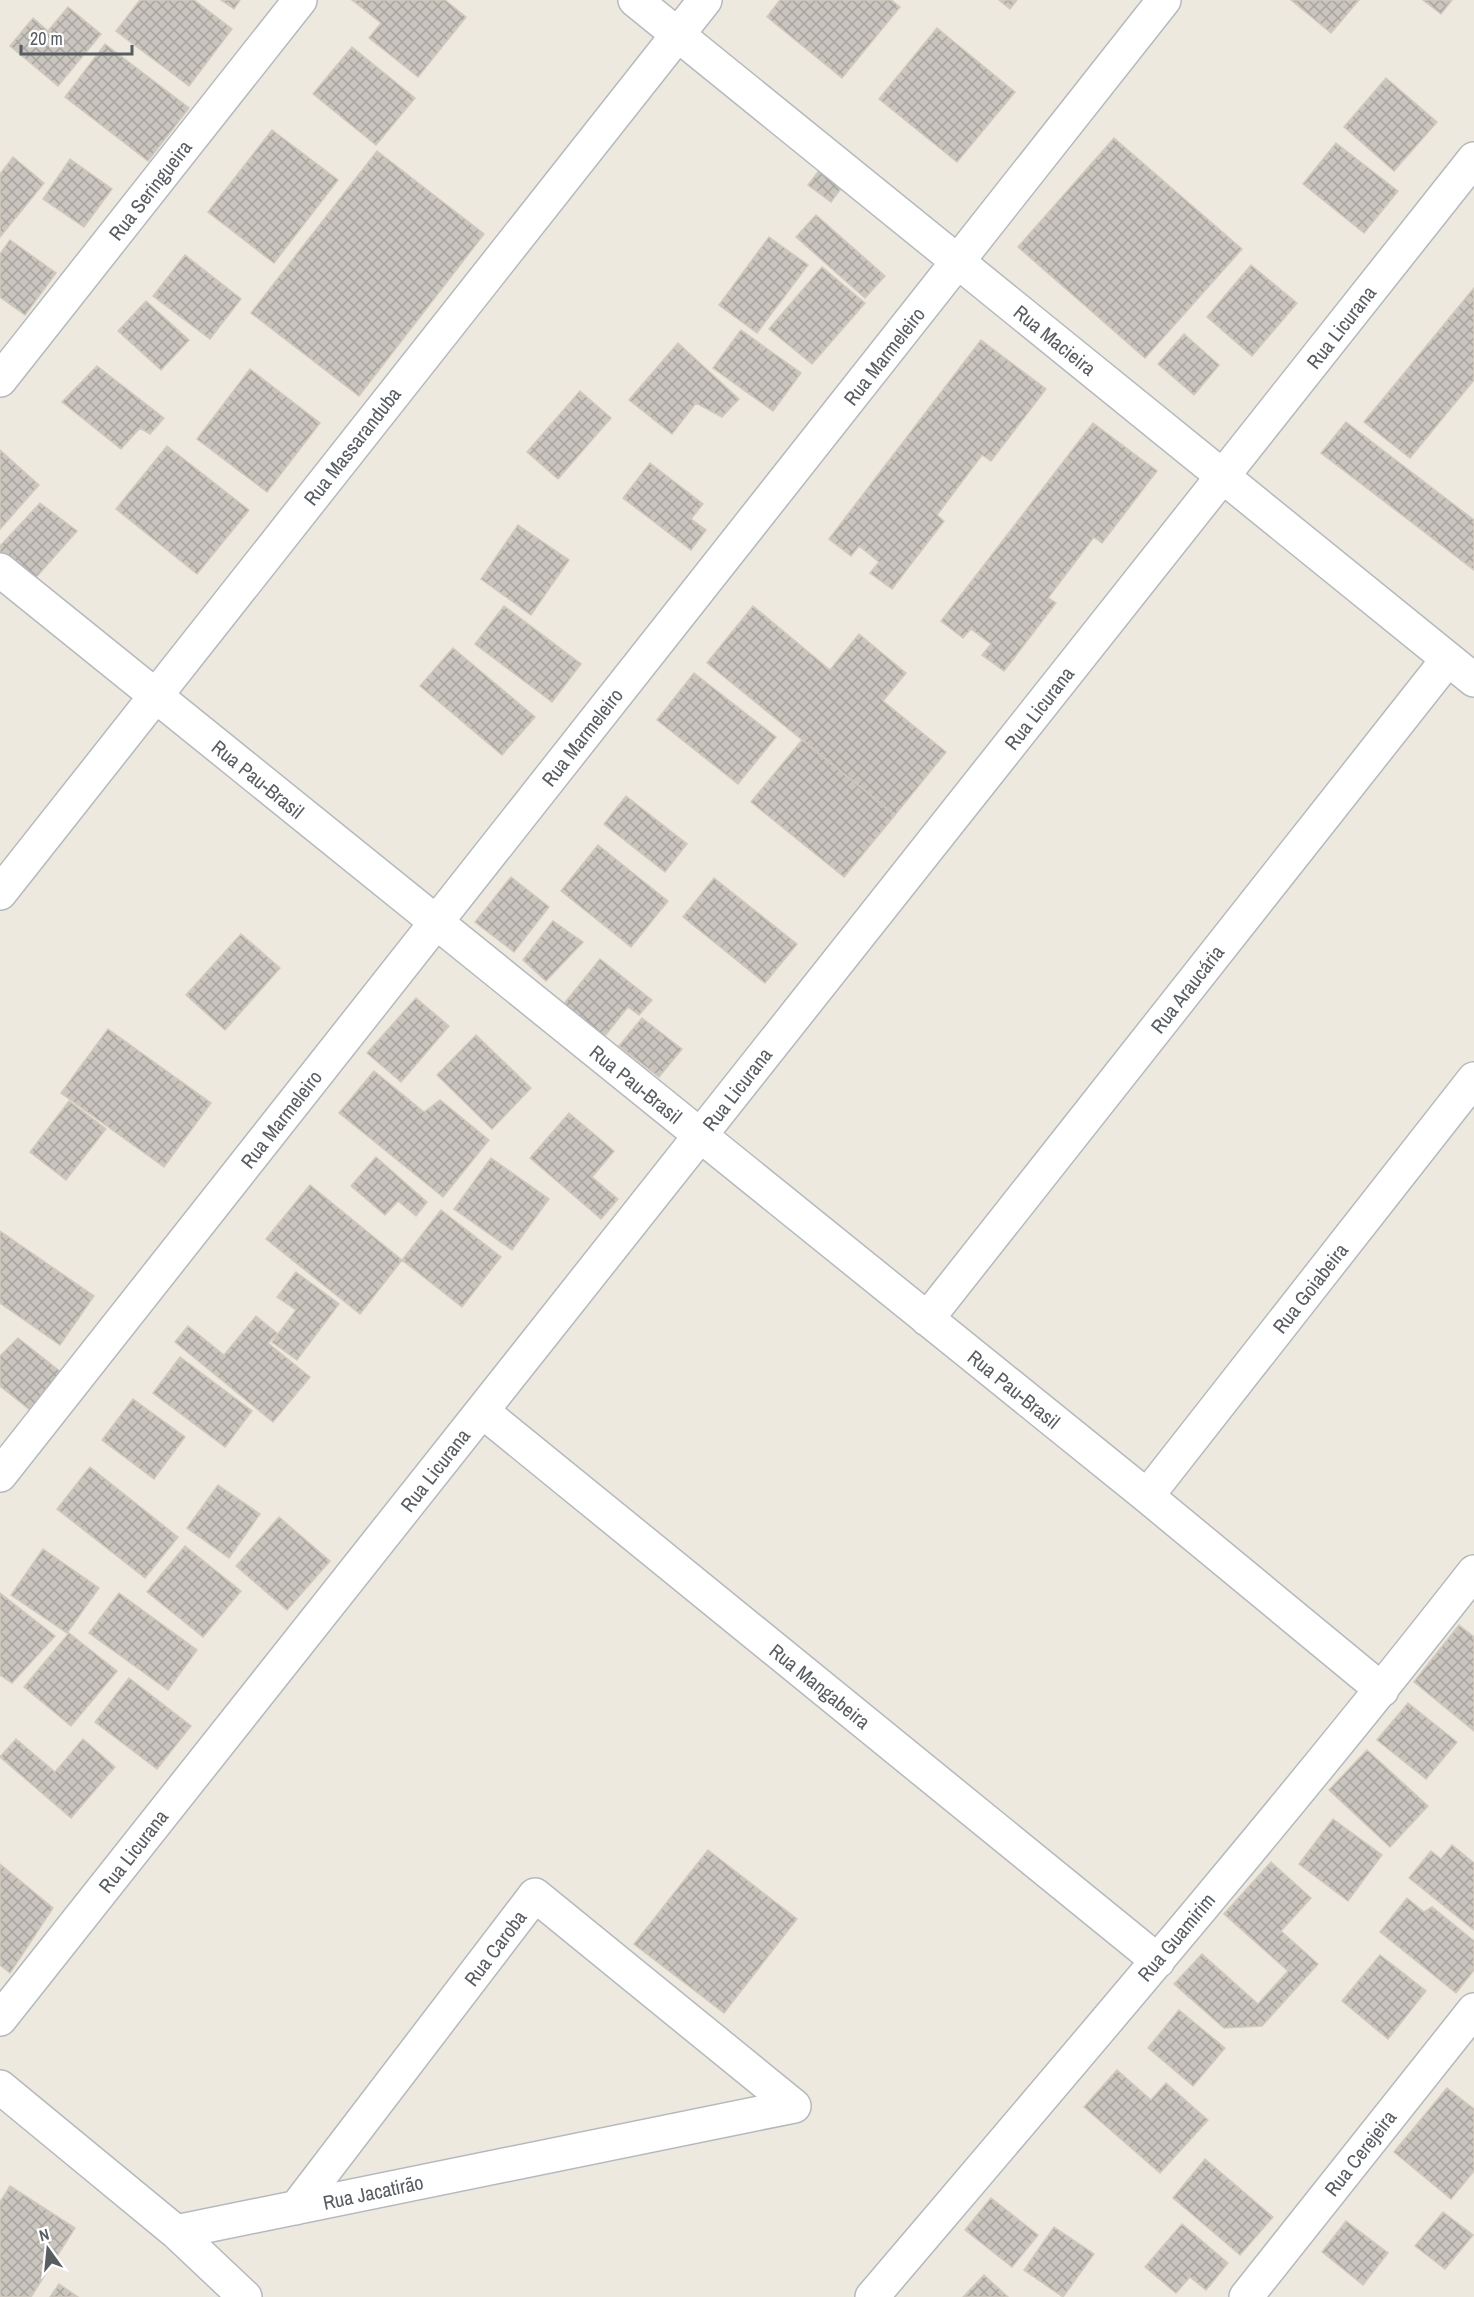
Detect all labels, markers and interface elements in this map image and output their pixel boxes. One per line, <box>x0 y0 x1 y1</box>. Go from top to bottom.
scale bar <box>21 18 132 56</box>
text: 20 m <box>30 26 63 51</box>
street label: Rua Seringueira <box>102 134 198 246</box>
street label: Rua Licurana <box>1300 280 1382 374</box>
street label: Rua Macieira <box>1008 299 1102 381</box>
street label: Rua Marmeleiro <box>837 301 931 411</box>
street label: Rua Massaranduba <box>297 381 407 511</box>
street label: Rua Licurana <box>998 661 1080 755</box>
street label: Rua Marmeleiro <box>535 682 629 792</box>
street label: Rua Pau-Brasil <box>206 734 310 824</box>
street label: Rua Araucária <box>1144 939 1230 1039</box>
street label: Rua Pau-Brasil <box>584 1039 688 1129</box>
street label: Rua Licurana <box>696 1042 778 1136</box>
street label: Rua Marmeleiro <box>234 1064 328 1174</box>
street label: Rua Goiabeira <box>1266 1237 1354 1339</box>
street label: Rua Pau-Brasil <box>962 1344 1066 1434</box>
street label: Rua Licurana <box>394 1423 476 1517</box>
street label: Rua Mangabeira <box>764 1637 876 1735</box>
street label: Rua Licurana <box>92 1804 174 1898</box>
street label: Rua Guamirim <box>1131 1887 1221 1987</box>
street label: Rua Caroba <box>458 1905 532 1991</box>
street label: Rua Cerejeira <box>1318 2104 1402 2202</box>
street label: Rua Jacatirão <box>320 2168 426 2216</box>
north arrow <box>18 2219 78 2279</box>
text: N <box>37 2223 52 2246</box>

